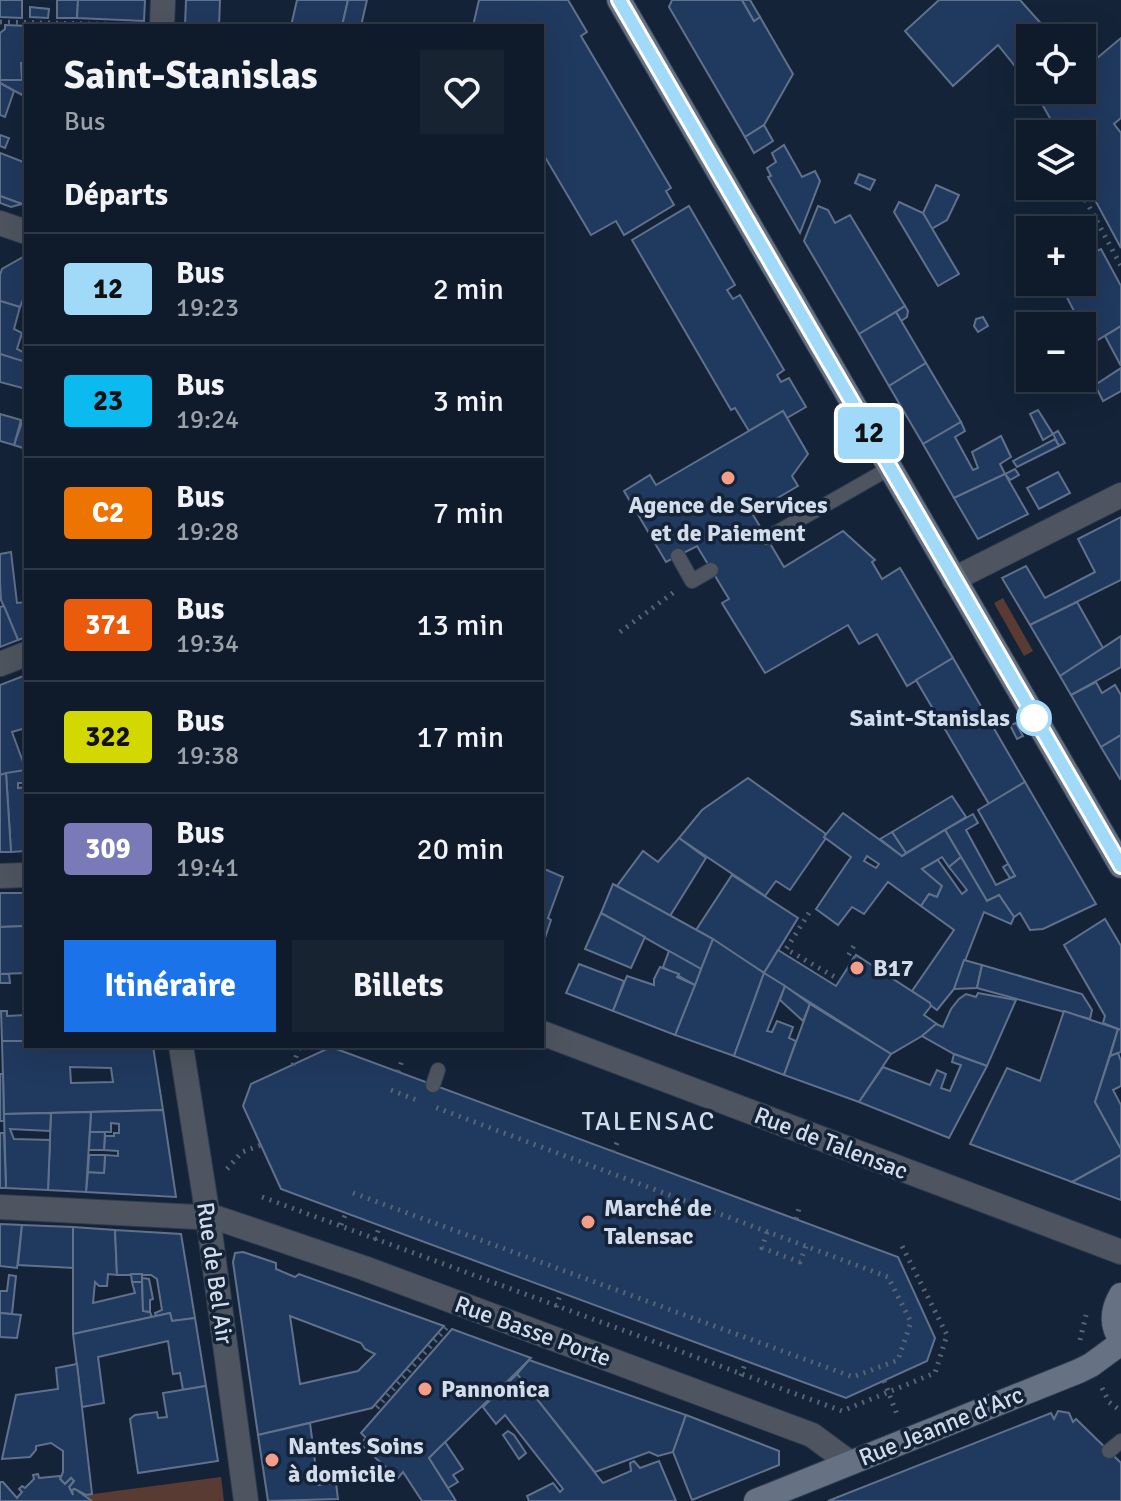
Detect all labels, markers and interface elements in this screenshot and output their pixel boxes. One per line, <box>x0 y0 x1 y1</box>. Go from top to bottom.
map controls <box>1016 24 1096 392</box>
button: locate <box>1016 24 1096 104</box>
button: heart <box>420 50 504 134</box>
text: Saint-Stanislas <box>64 52 318 99</box>
text: Bus <box>64 106 105 138</box>
button: layers <box>1016 120 1096 200</box>
text: Départs <box>64 177 168 214</box>
button: + <box>1016 216 1096 296</box>
text: Bus <box>176 255 224 292</box>
text: 2 min <box>433 271 504 308</box>
text: 12 <box>93 272 123 306</box>
text: 19:23 <box>176 292 239 324</box>
button: − <box>1016 312 1096 392</box>
text: Bus <box>176 367 224 404</box>
text: 3 min <box>433 383 504 420</box>
text: 23 <box>93 384 123 418</box>
text: 19:24 <box>176 404 239 436</box>
line badge: 12 <box>833 407 905 459</box>
text: 12 <box>854 416 884 450</box>
marker: Agence de Services et de Paiement <box>719 469 737 487</box>
text: Bus <box>176 479 224 516</box>
place label: Agence de Services et de Paiement <box>628 490 828 548</box>
text: 7 min <box>433 495 504 532</box>
text: C2 <box>92 496 124 530</box>
text: 19:28 <box>176 516 239 548</box>
text: Bus <box>176 591 224 628</box>
text: 13 min <box>417 607 504 644</box>
text: 371 <box>85 608 131 642</box>
text: 19:34 <box>176 628 239 660</box>
marker: Saint-Stanislas <box>1017 701 1051 735</box>
text: Bus <box>176 703 224 740</box>
place label: Saint-Stanislas <box>850 703 1010 733</box>
text: 17 min <box>417 719 504 756</box>
text: 322 <box>85 720 131 754</box>
text: 19:38 <box>176 740 239 772</box>
text: Bus <box>176 815 224 852</box>
text: 20 min <box>417 831 504 868</box>
text: 309 <box>85 832 131 866</box>
text: 19:41 <box>176 852 239 884</box>
button: Itinéraire <box>64 940 276 1032</box>
button: Billets <box>292 940 504 1032</box>
place label: B17 <box>873 953 914 983</box>
marker: B17 <box>848 959 866 977</box>
street label: Rue de Talensac <box>750 1100 912 1186</box>
district label: TALENSAC <box>582 1106 716 1138</box>
place label: Marché de Talensac <box>604 1193 712 1251</box>
street label: Rue de Bel Air <box>190 1200 240 1346</box>
marker: Marché de Talensac <box>579 1213 597 1231</box>
street label: Rue Basse Porte <box>451 1289 615 1373</box>
place label: Pannonica <box>441 1374 550 1404</box>
street label: Rue Jeanne d'Arc <box>854 1379 1028 1473</box>
marker: Pannonica <box>416 1380 434 1398</box>
place label: Nantes Soins à domicile <box>288 1431 424 1489</box>
marker: Nantes Soins à domicile <box>263 1451 281 1469</box>

